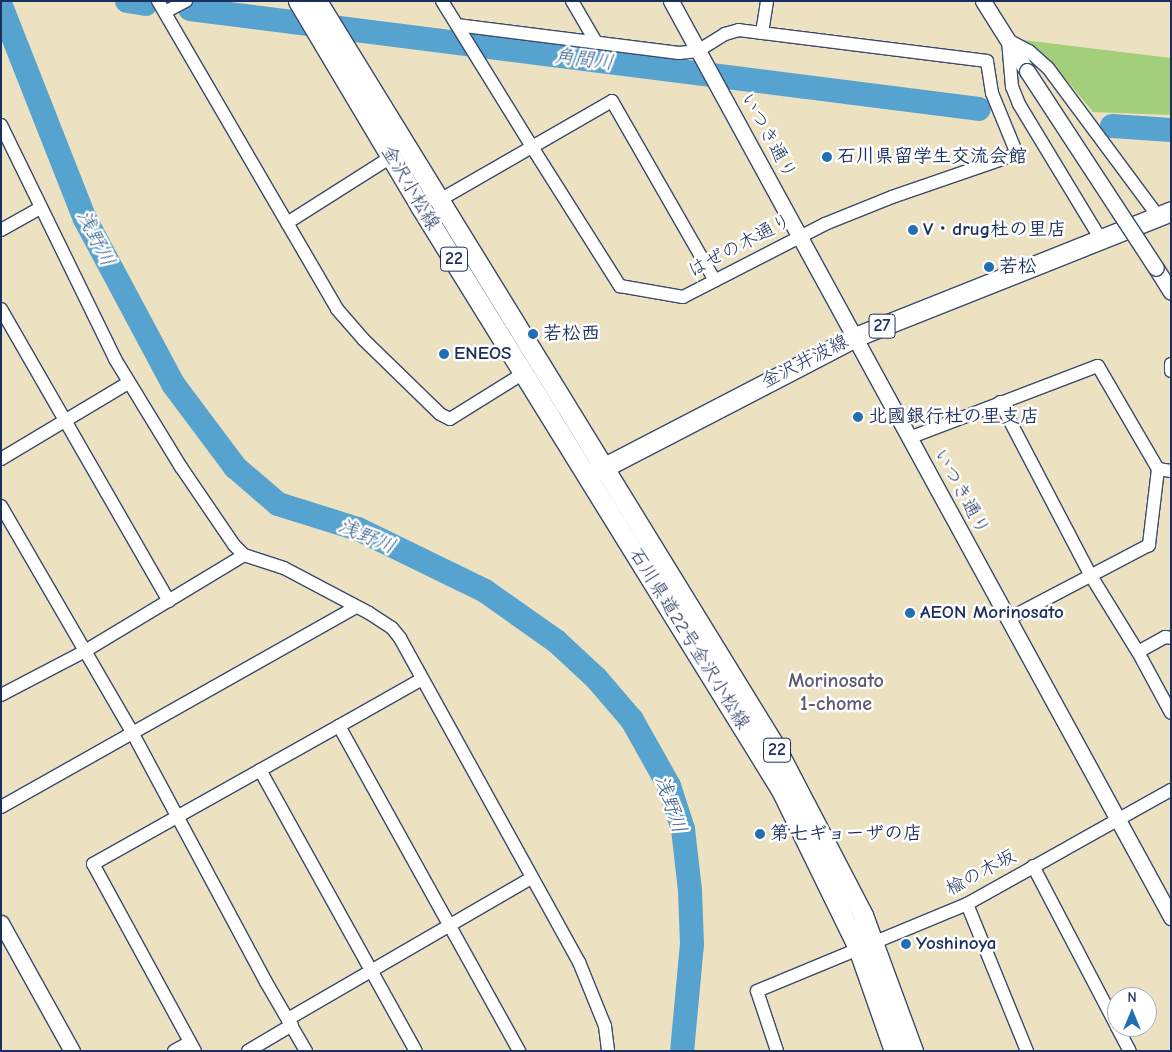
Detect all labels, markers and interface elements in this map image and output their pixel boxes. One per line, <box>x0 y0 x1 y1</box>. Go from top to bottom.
water label: 角間川 <box>553 43 615 75</box>
street label: いつき通り <box>735 89 801 183</box>
street label: 金沢小松線 <box>376 141 444 235</box>
place label: 石川県留学生交流会館 <box>837 146 1027 168</box>
marker: 石川県留学生交流会館 <box>821 151 833 163</box>
water label: 浅野川 <box>72 206 120 270</box>
street label: はぜの木通り <box>684 209 796 283</box>
place label: V・drug杜の里店 <box>923 219 1066 241</box>
marker: V・drug杜の里店 <box>907 224 919 236</box>
road number: 22 <box>439 243 469 274</box>
place label: 若松 <box>999 256 1037 278</box>
marker: 若松 <box>983 261 995 273</box>
road number: 27 <box>868 310 896 342</box>
place label: 若松西 <box>543 323 600 345</box>
marker: 若松西 <box>527 328 539 340</box>
street label: 金沢井波線 <box>758 330 852 394</box>
place label: ENEOS <box>454 343 511 365</box>
marker: ENEOS <box>438 348 450 360</box>
place label: 北國銀行杜の里支店 <box>868 406 1039 428</box>
marker: 北國銀行杜の里支店 <box>852 411 864 423</box>
street label: いつき通り <box>928 445 994 539</box>
water label: 浅野川 <box>335 513 399 559</box>
street label: 石川県道22号金沢小松線 <box>624 544 754 734</box>
place label: AEON Morinosato <box>920 602 1064 624</box>
marker: AEON Morinosato <box>904 607 916 619</box>
district label: Morinosato 1-chome <box>788 668 884 715</box>
road number: 22 <box>762 734 792 766</box>
water label: 浅野川 <box>650 772 692 836</box>
place label: 第七ギョーザの店 <box>770 823 921 845</box>
marker: 第七ギョーザの店 <box>754 828 766 840</box>
street label: 楡の木坂 <box>942 845 1020 901</box>
place label: Yoshinoya <box>916 933 996 955</box>
marker: Yoshinoya <box>900 938 912 950</box>
north arrow <box>1107 987 1157 1037</box>
text: N <box>1127 989 1137 1006</box>

